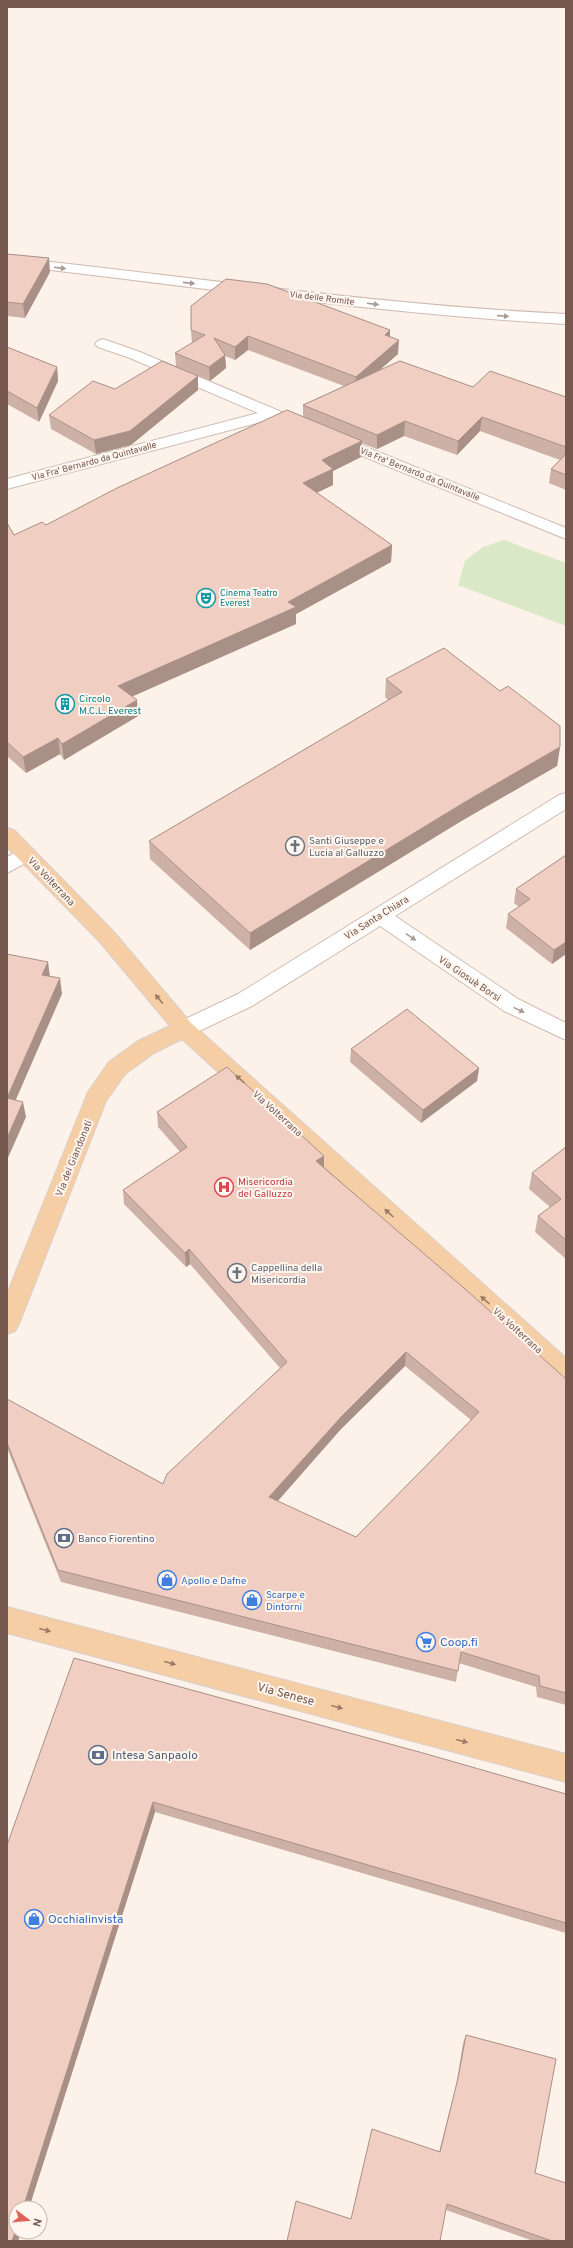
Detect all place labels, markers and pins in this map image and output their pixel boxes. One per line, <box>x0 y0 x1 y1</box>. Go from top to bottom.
theatre icon: Cinema Teatro Everest <box>195 587 217 609</box>
place label: Cinema Teatro Everest <box>220 588 278 609</box>
building icon: Circolo M.C.L. Everest <box>54 693 76 715</box>
place label: Circolo M.C.L. Everest <box>79 693 141 718</box>
church icon: Santi Giuseppe e Lucia al Galluzzo <box>284 835 306 857</box>
place label: Santi Giuseppe e Lucia al Galluzzo <box>309 835 385 860</box>
hospital icon: Misericordia del Galluzzo <box>213 1176 235 1198</box>
place label: Misericordia del Galluzzo <box>238 1176 293 1201</box>
church icon: Cappellina della Misericordia <box>226 1262 248 1284</box>
place label: Cappellina della Misericordia <box>251 1262 322 1287</box>
bank icon: Banco Fiorentino <box>53 1527 75 1549</box>
place label: Banco Fiorentino <box>78 1533 155 1546</box>
shop icon: Apollo e Dafne <box>156 1569 178 1591</box>
place label: Apollo e Dafne <box>181 1575 246 1588</box>
shop icon: Scarpe e Dintorni <box>241 1589 263 1611</box>
place label: Scarpe e Dintorni <box>266 1589 305 1614</box>
supermarket icon: Coop.fi <box>415 1631 437 1653</box>
place label: Coop.fi <box>440 1635 478 1651</box>
bank icon: Intesa Sanpaolo <box>87 1744 109 1766</box>
place label: Intesa Sanpaolo <box>112 1748 198 1764</box>
shop icon: Occhialinvista <box>23 1908 45 1930</box>
place label: Occhialinvista <box>48 1912 123 1928</box>

